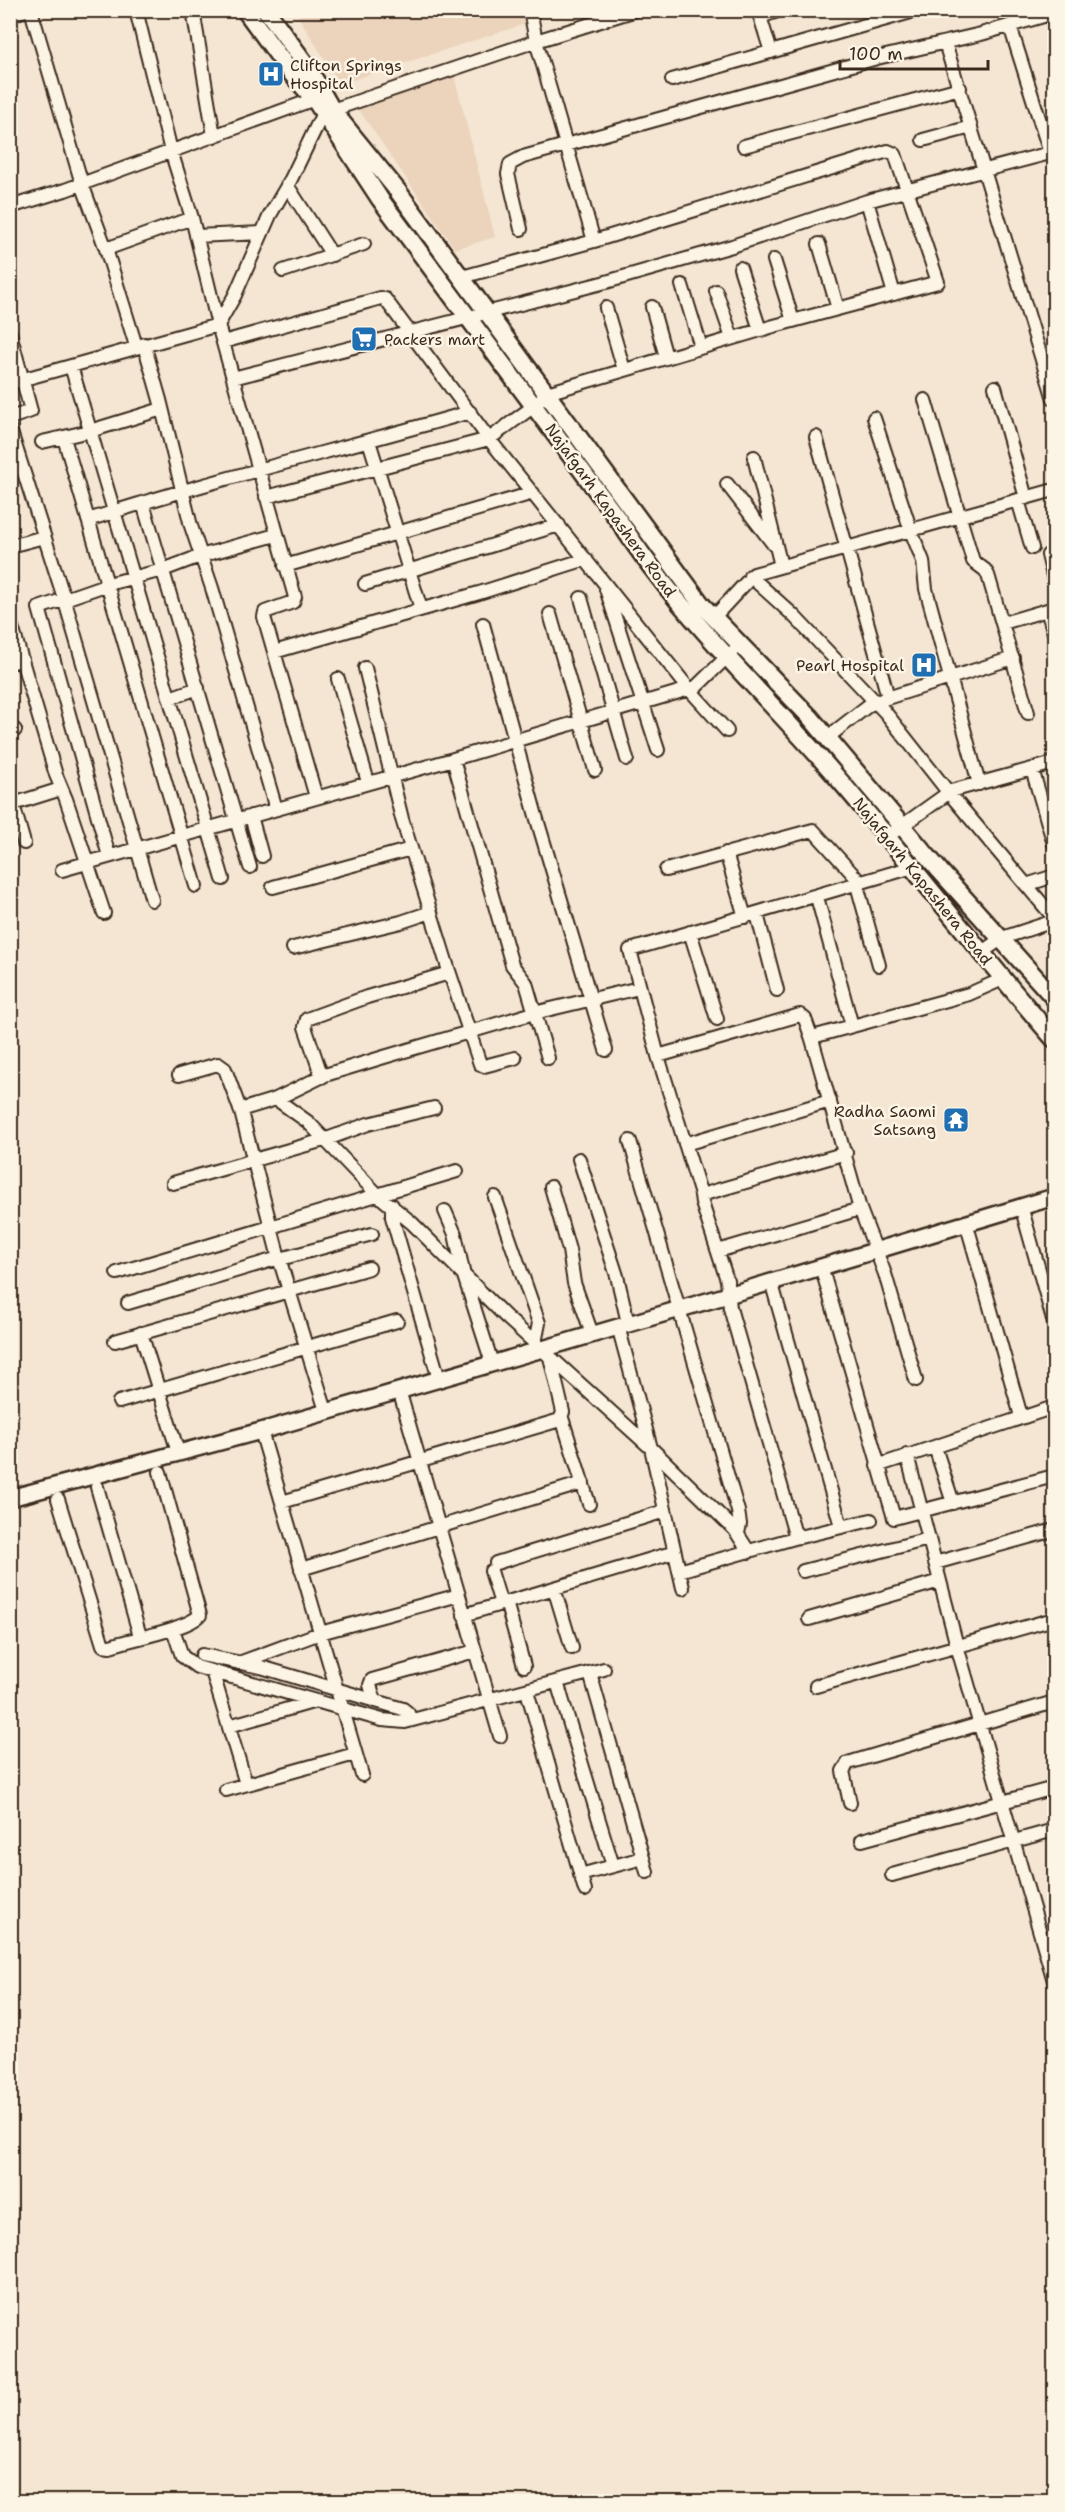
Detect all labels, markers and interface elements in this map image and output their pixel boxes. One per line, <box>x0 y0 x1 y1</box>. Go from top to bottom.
scale bar <box>840 33 988 71</box>
text: 100 m <box>849 42 903 66</box>
place label: Clifton Springs Hospital <box>290 55 402 94</box>
hospital icon: Clifton Springs Hospital <box>256 59 286 89</box>
supermarket icon: Packers mart <box>349 324 379 354</box>
place label: Packers mart <box>384 329 485 350</box>
street label: Najafgarh Kapashera Road <box>540 419 681 601</box>
hospital icon: Pearl Hospital <box>909 650 939 680</box>
place label: Pearl Hospital <box>796 655 904 676</box>
street label: Najafgarh Kapashera Road <box>848 793 997 970</box>
place label: Radha Saomi Satsang <box>834 1101 936 1140</box>
temple icon: Radha Saomi Satsang <box>941 1105 971 1135</box>

